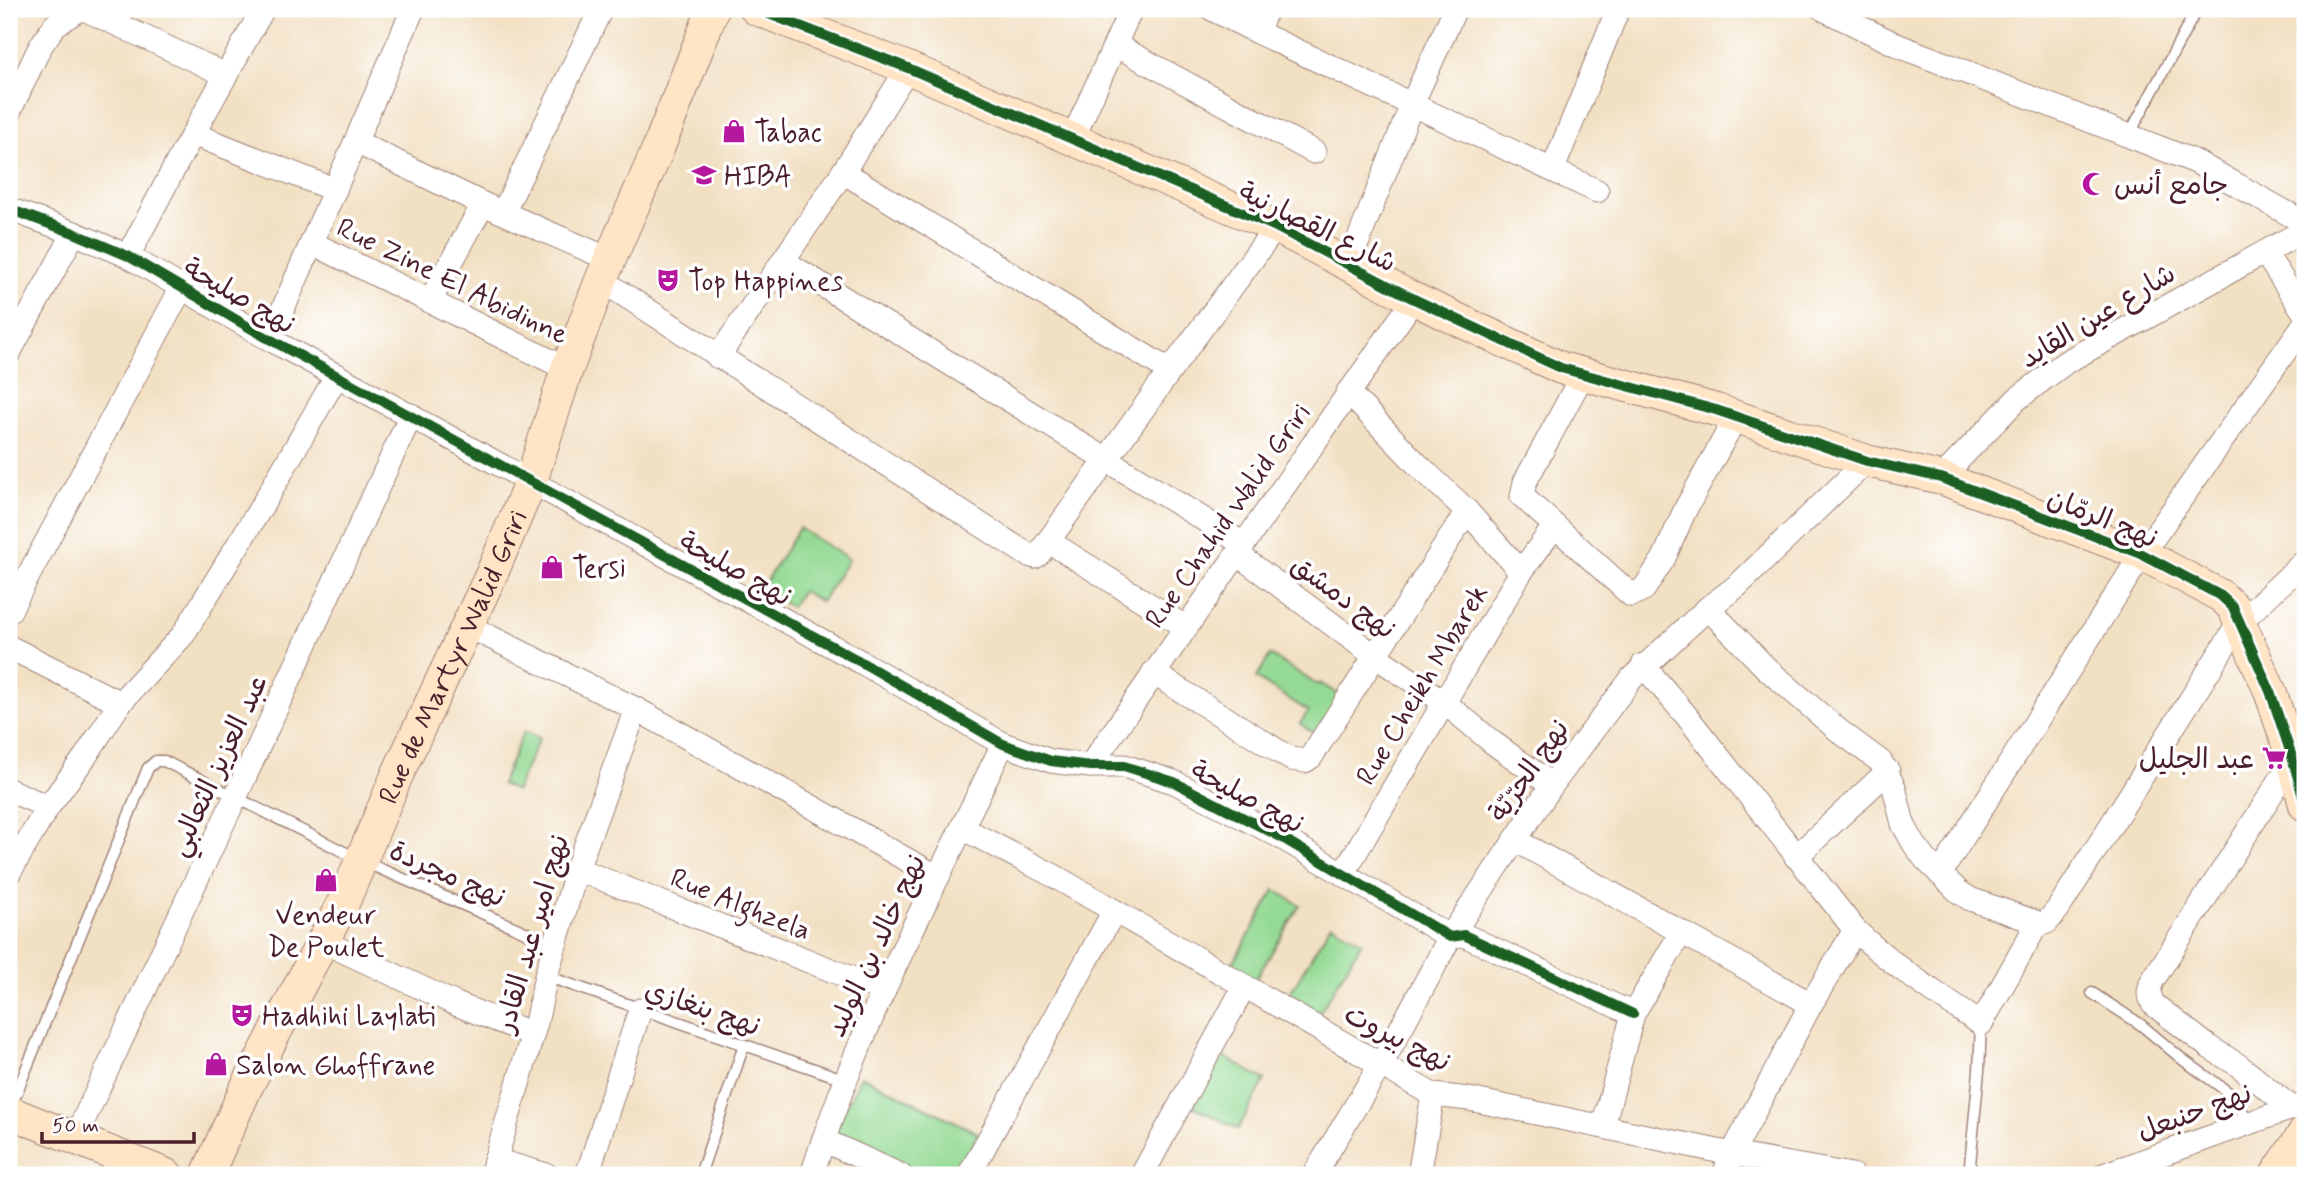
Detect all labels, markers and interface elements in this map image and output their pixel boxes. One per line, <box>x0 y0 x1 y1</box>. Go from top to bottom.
place label: Tabac <box>754 115 822 152</box>
shop icon: Tabac <box>720 117 748 145</box>
place label: HIBA <box>724 159 792 196</box>
school or university icon: HIBA <box>690 161 718 189</box>
place label: جامع أنس <box>2114 168 2228 205</box>
mosque icon: جامع أنس <box>2080 170 2108 198</box>
street label: شارع القصارنية <box>1232 174 1402 282</box>
street label: Rue Zine El Abidinne <box>330 210 574 354</box>
street label: نهج صليحة <box>176 250 301 344</box>
street label: شارع عين القايد <box>2013 256 2183 378</box>
place label: Top Happines <box>688 264 843 301</box>
theatre icon: Top Happines <box>654 266 682 294</box>
street label: Rue Chahid Walid Griri <box>1137 397 1321 636</box>
street label: نهج الرمّان <box>2041 480 2163 558</box>
street label: Rue de Martyr Walid Griri <box>371 505 538 810</box>
street label: نهج صليحة <box>672 524 798 616</box>
street label: نهج دمشق <box>1283 547 1403 649</box>
place label: Tersi <box>572 551 626 588</box>
shop icon: Tersi <box>538 553 566 581</box>
street label: Rue Cheikh Mbarek <box>1348 578 1498 793</box>
street label: عبد العزيز الثعالبي <box>161 669 281 865</box>
street label: نهج الحرّيّة <box>1481 713 1579 830</box>
place label: عبد الجليل <box>2139 742 2254 779</box>
supermarket icon: عبد الجليل <box>2260 744 2288 772</box>
street label: نهج صليحة <box>1184 753 1310 844</box>
street label: نهج امير عبد القادر <box>487 831 579 1039</box>
street label: نهج مجردة <box>383 833 511 917</box>
street label: نهج خالد بن الوليد <box>819 849 936 1043</box>
street label: Rue Alghzela <box>663 860 816 953</box>
shop icon: Vendeur De Poulet <box>312 866 340 894</box>
place label: Vendeur De Poulet <box>268 898 385 967</box>
street label: نهج بنغازي <box>639 972 765 1046</box>
street label: نهج بيروت <box>1337 997 1456 1082</box>
place label: Hadhihi Laylati <box>262 999 435 1036</box>
theatre icon: Hadhihi Laylati <box>228 1001 256 1029</box>
place label: Salon Ghoffrane <box>236 1048 435 1085</box>
shop icon: Salon Ghoffrane <box>202 1050 230 1078</box>
street label: نهج حنبعل <box>2132 1076 2257 1151</box>
scale bar <box>42 1100 194 1144</box>
text: 50 m <box>52 1112 99 1140</box>

